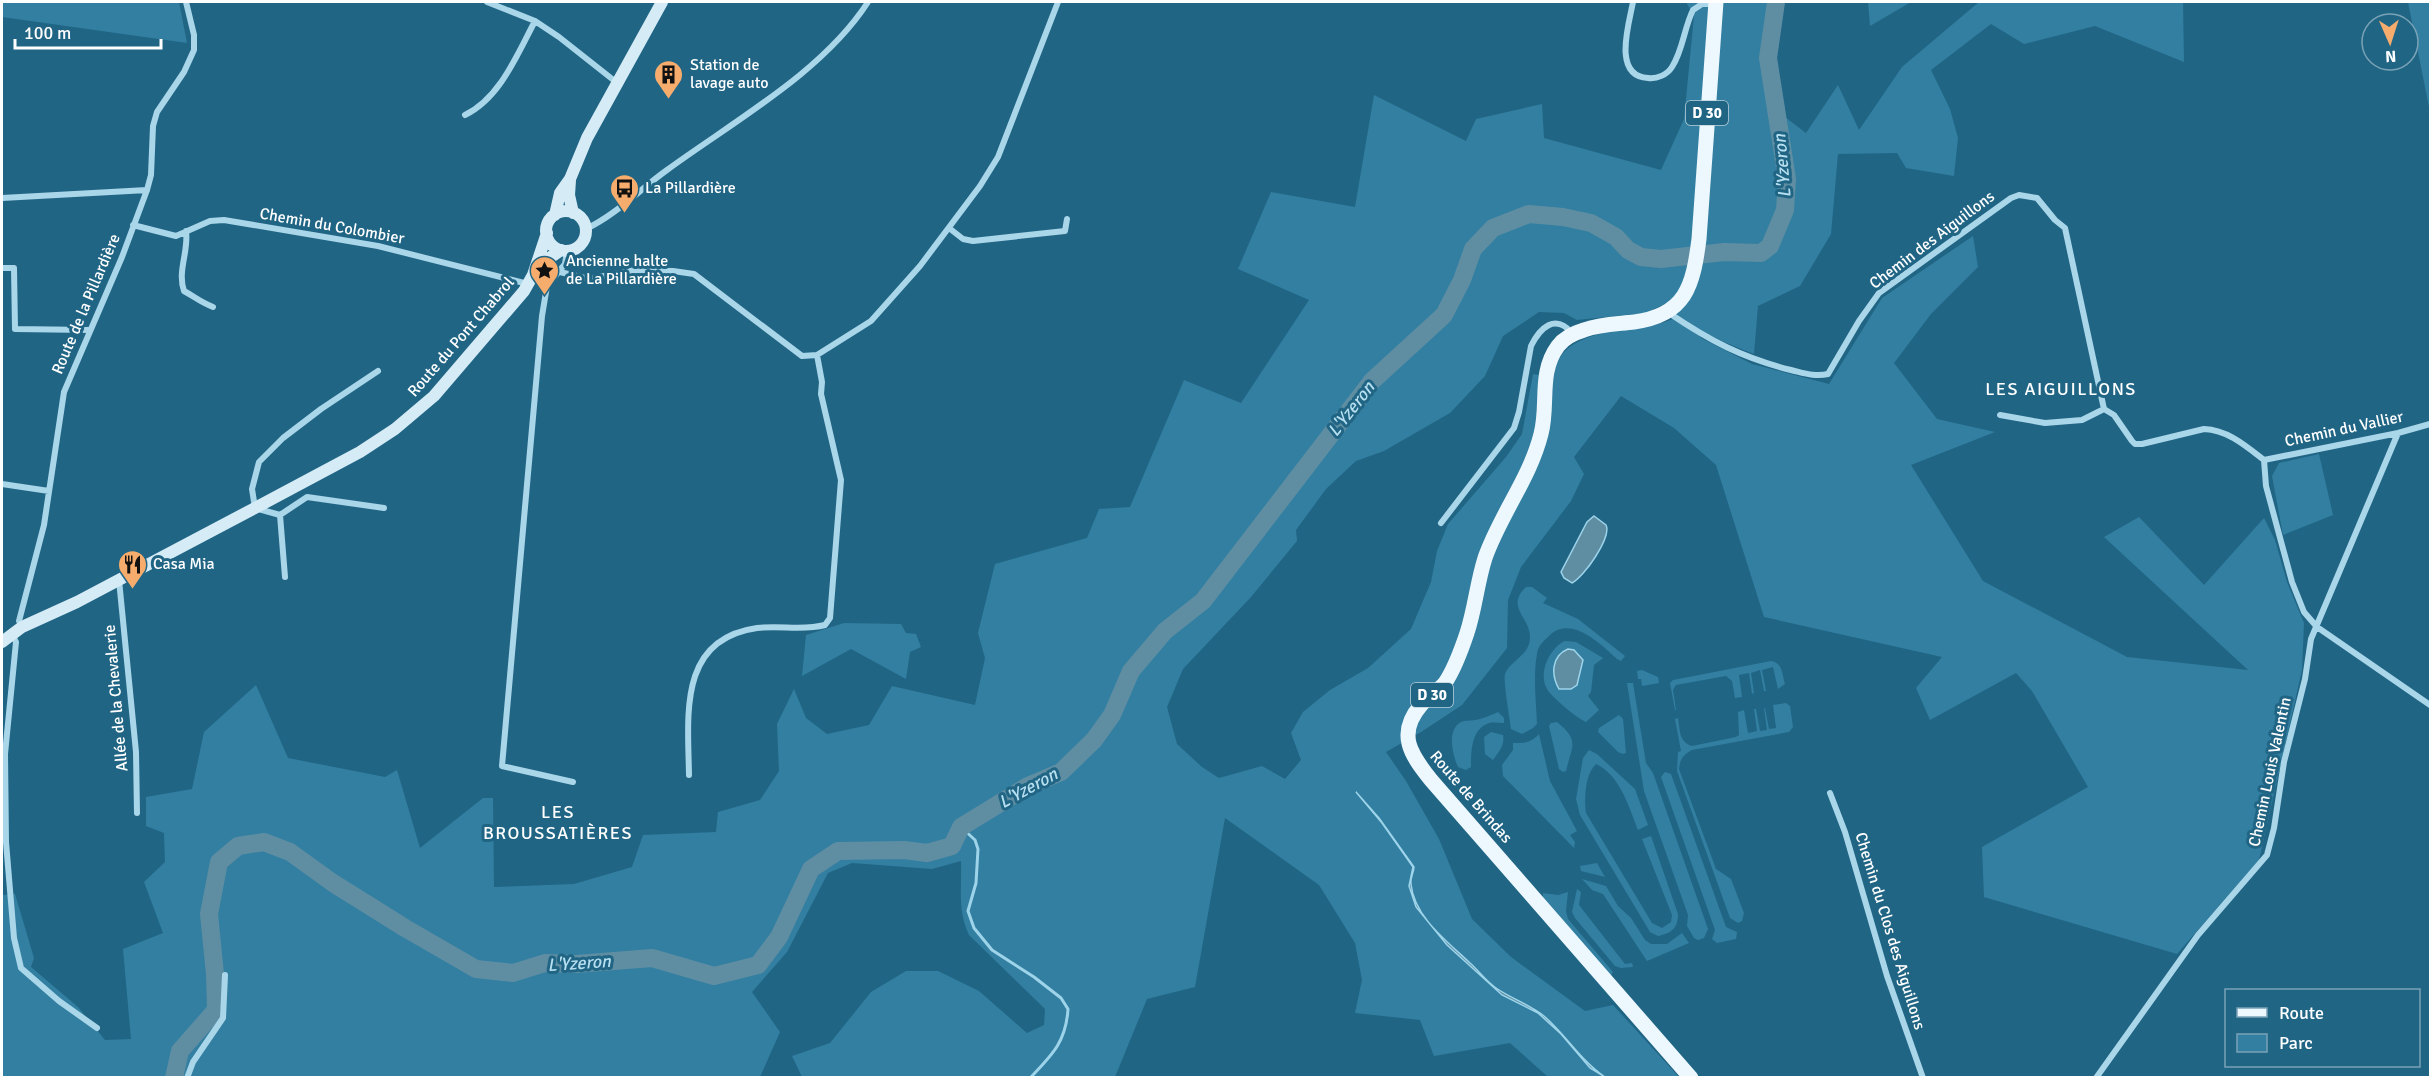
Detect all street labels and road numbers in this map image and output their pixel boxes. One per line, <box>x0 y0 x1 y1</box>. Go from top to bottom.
road number: D 30 <box>1686 101 1728 125</box>
street label: Chemin des Aiguillons <box>1866 186 1998 294</box>
street label: Chemin du Colombier <box>258 203 406 249</box>
street label: Route de la Pillardière <box>47 231 125 377</box>
street label: Route du Pont Chabrol <box>403 273 519 401</box>
street label: Chemin du Vallier <box>2283 407 2405 451</box>
street label: Allée de la Chevalerie <box>100 624 132 772</box>
road number: D 30 <box>1411 683 1453 707</box>
street label: Chemin Louis Valentin <box>2244 695 2296 849</box>
street label: Route de Brindas <box>1425 747 1517 847</box>
street label: Chemin du Clos des Aiguillons <box>1850 830 1930 1032</box>

